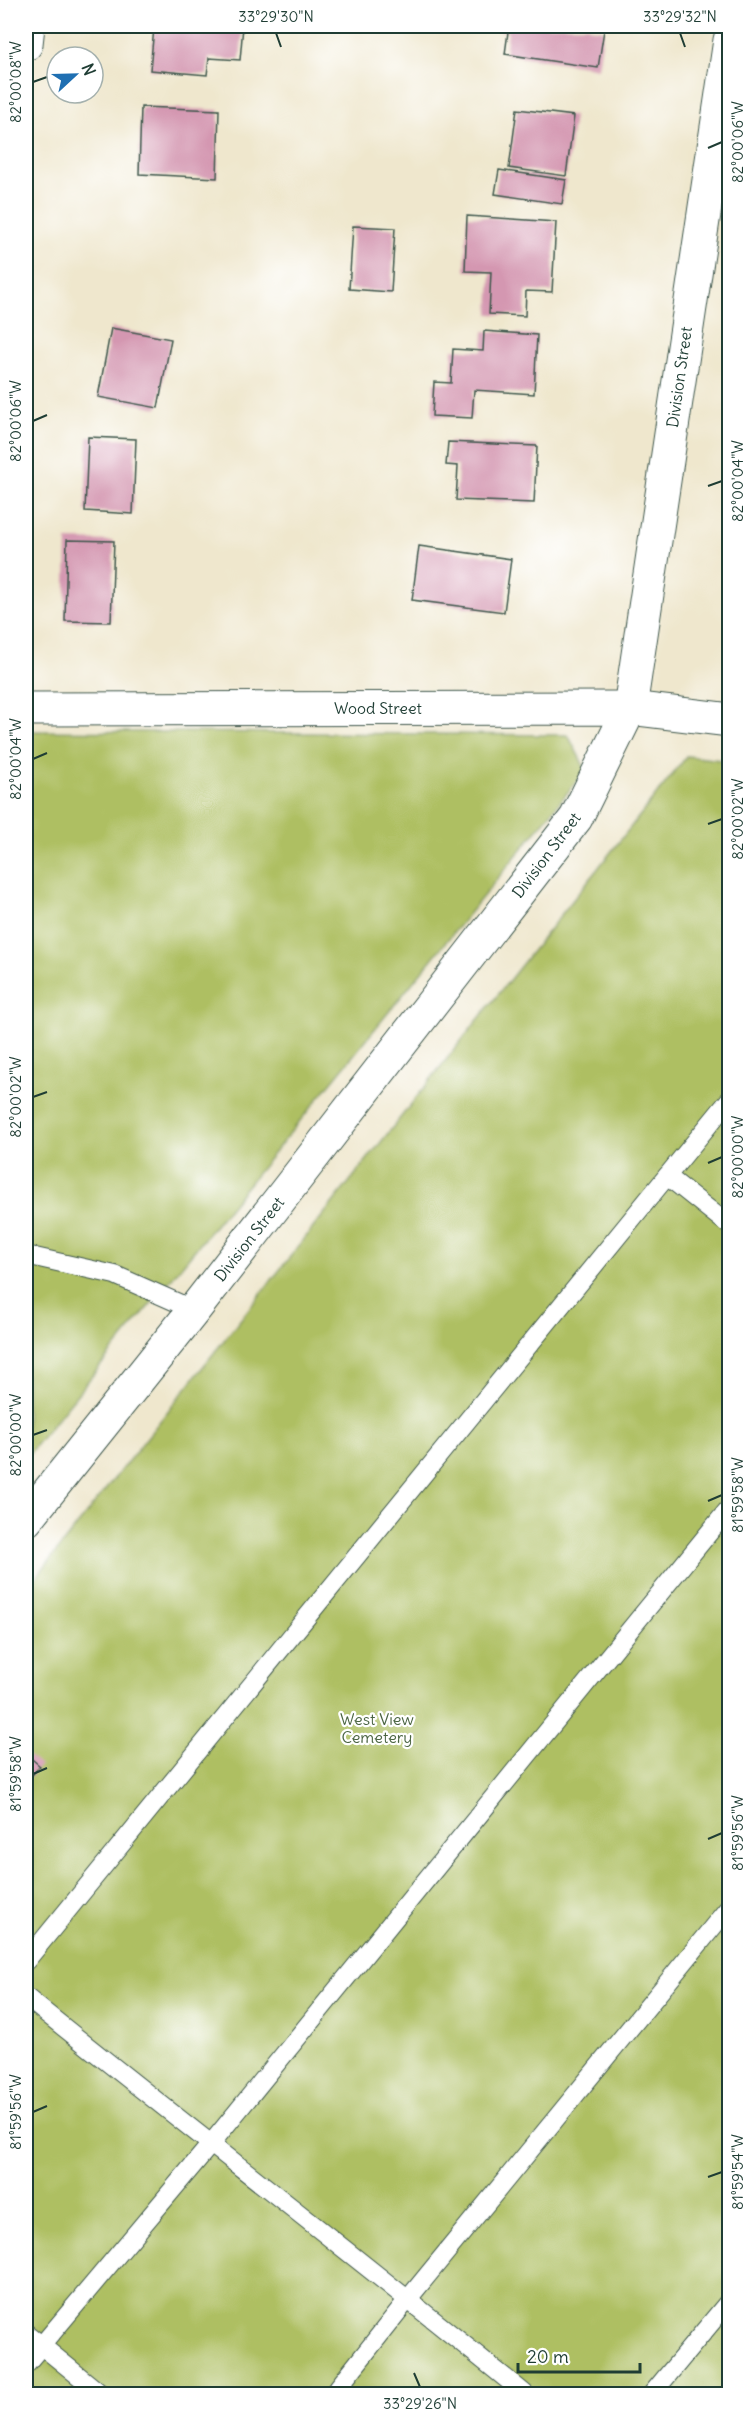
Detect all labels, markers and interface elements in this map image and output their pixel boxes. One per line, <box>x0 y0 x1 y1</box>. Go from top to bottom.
text: 33°29'30"N <box>238 7 314 26</box>
text: 33°29'32"N <box>643 7 717 26</box>
text: 82°00'08"W <box>6 41 25 123</box>
north arrow <box>45 45 105 105</box>
text: N <box>78 61 100 78</box>
text: 82°00'06"W <box>728 101 747 183</box>
street label: Division Street <box>662 325 696 429</box>
text: 82°00'06"W <box>6 380 25 462</box>
text: 82°00'04"W <box>728 440 747 522</box>
street label: Wood Street <box>334 698 423 718</box>
text: 82°00'04"W <box>6 718 25 800</box>
text: 82°00'02"W <box>728 778 747 860</box>
street label: Division Street <box>507 808 585 902</box>
text: 82°00'02"W <box>6 1056 25 1138</box>
text: 82°00'00"W <box>728 1115 747 1198</box>
street label: Division Street <box>210 1192 289 1285</box>
text: 82°00'00"W <box>6 1393 25 1476</box>
text: 81°59'58"W <box>728 1457 747 1533</box>
park label: West View Cemetery <box>340 1709 414 1747</box>
text: 81°59'58"W <box>6 1736 25 1812</box>
text: 81°59'56"W <box>728 1795 747 1871</box>
text: 81°59'56"W <box>6 2074 25 2150</box>
text: 81°59'54"W <box>728 2134 747 2210</box>
scale bar <box>518 2336 640 2374</box>
text: 20 m <box>527 2345 569 2368</box>
text: 33°29'26"N <box>383 2394 457 2413</box>

